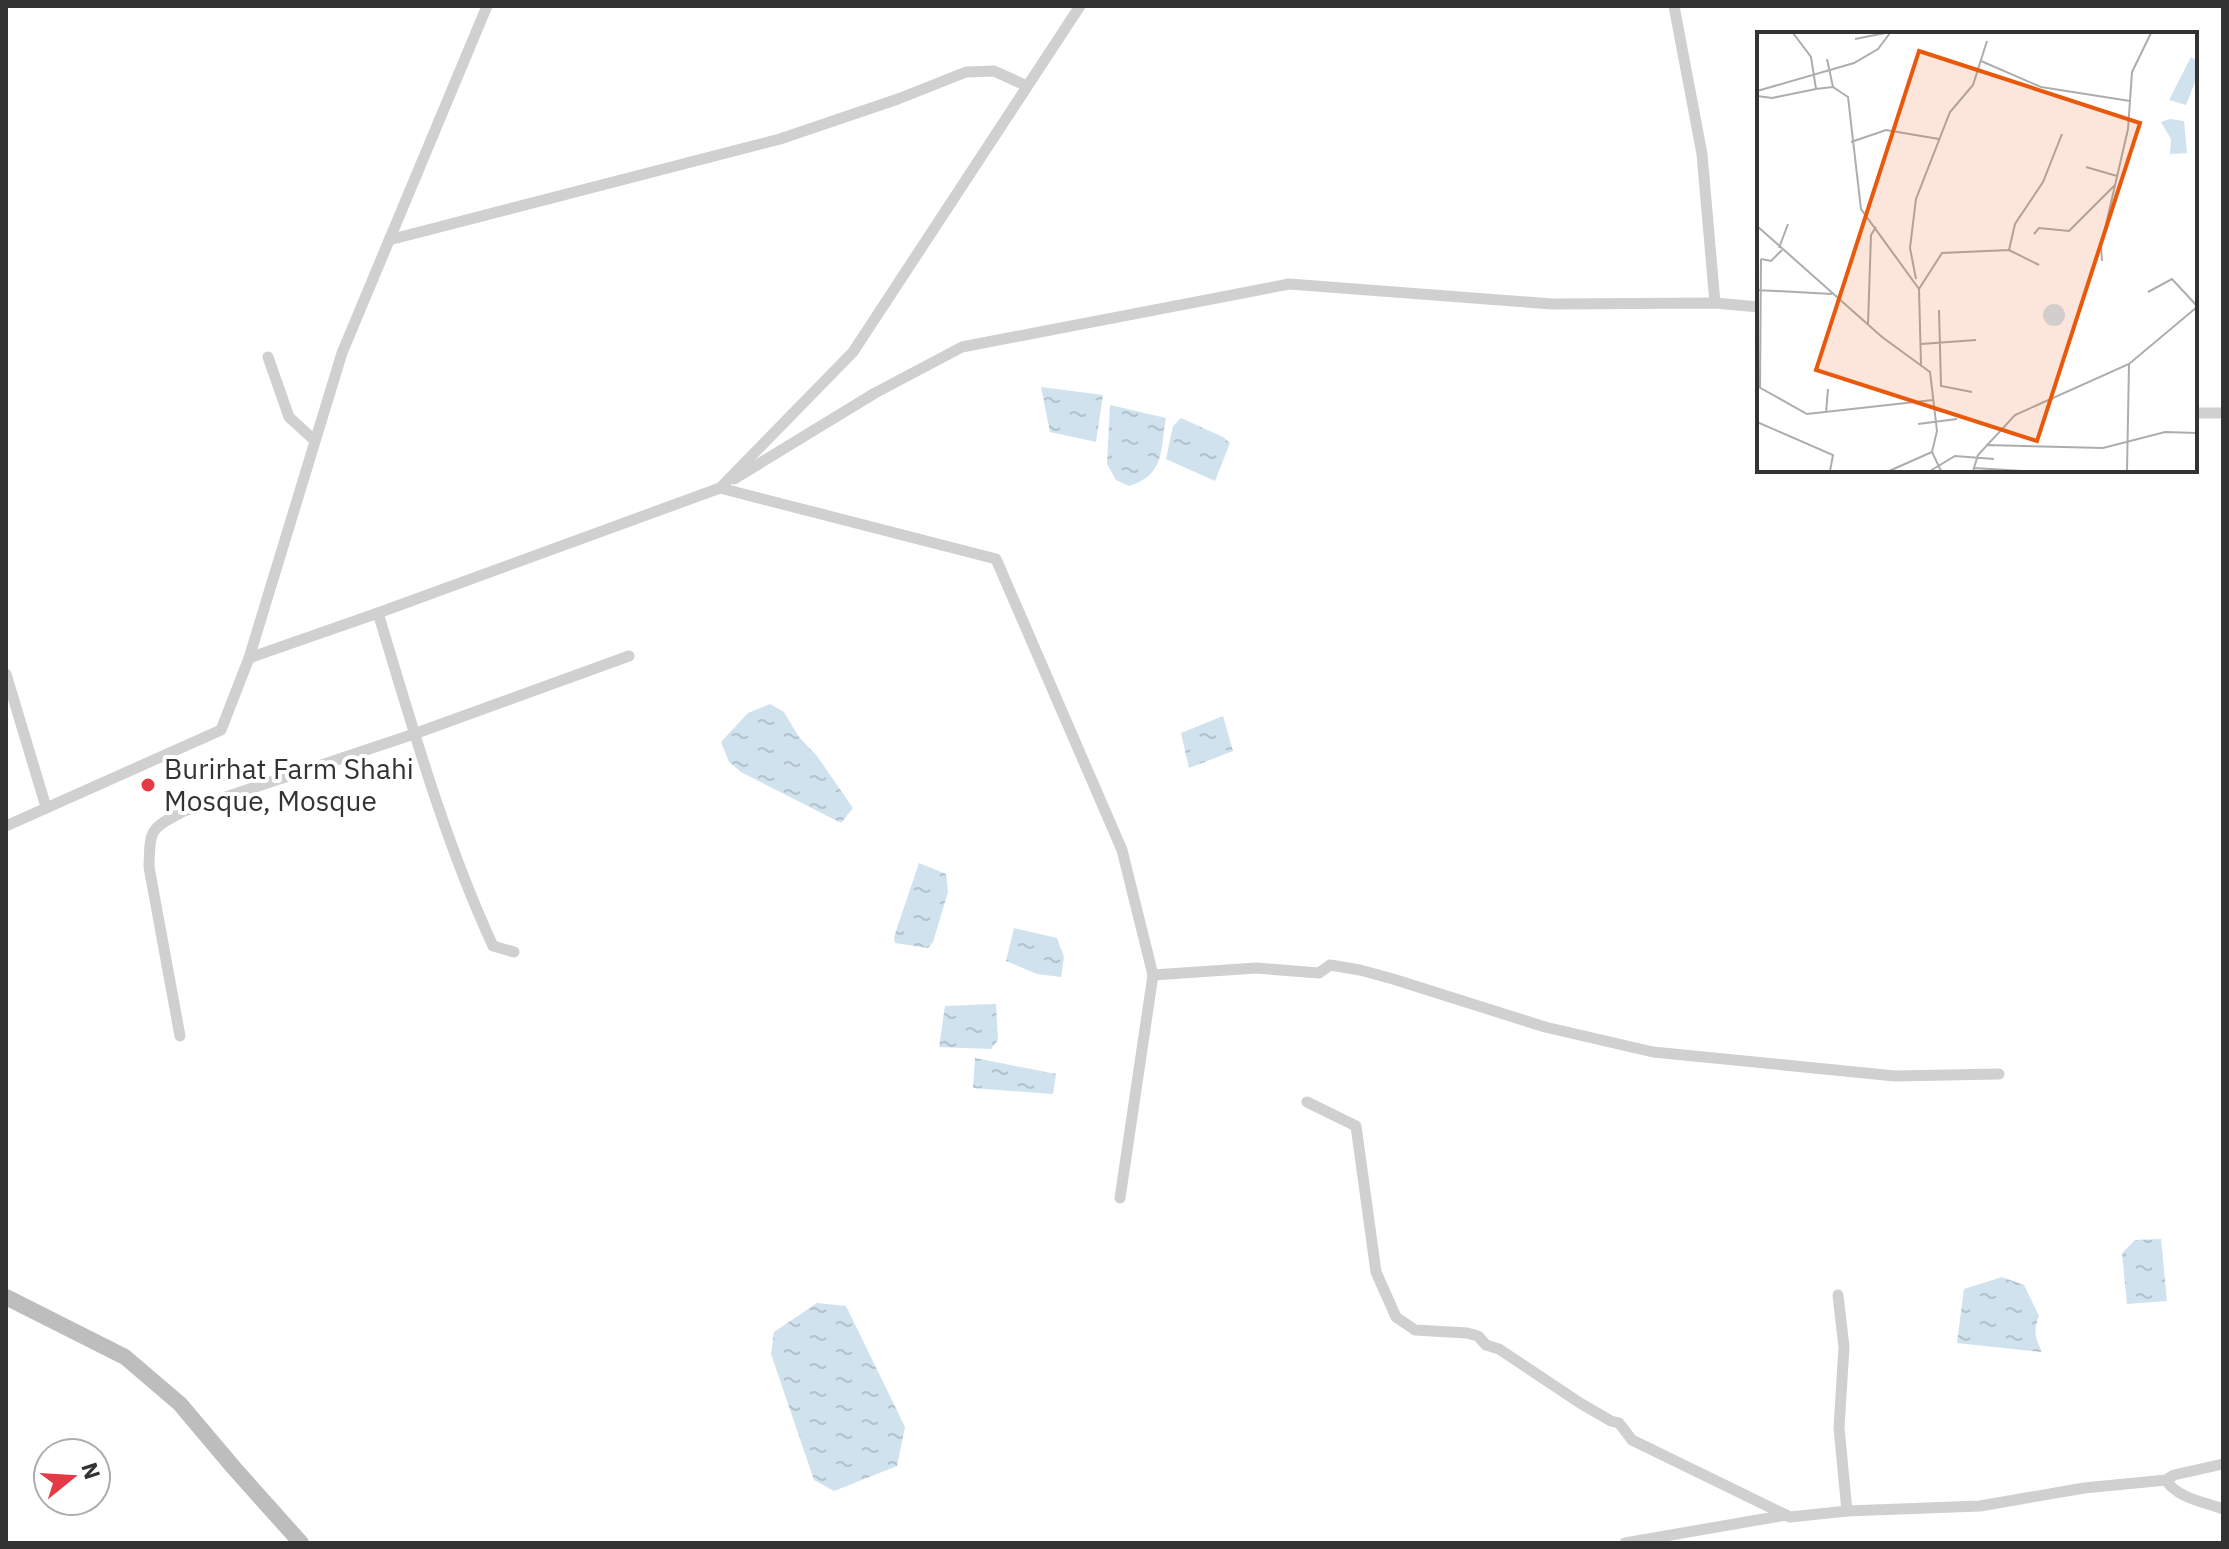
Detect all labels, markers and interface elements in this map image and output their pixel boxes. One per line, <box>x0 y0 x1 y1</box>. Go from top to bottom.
inset map <box>1757 32 2197 472</box>
place label: Burirhat Farm Shahi Mosque, Mosque <box>164 750 414 819</box>
marker: Burirhat Farm Shahi Mosque, Mosque <box>139 776 157 794</box>
north arrow <box>32 1437 112 1517</box>
text: N <box>75 1459 108 1483</box>

